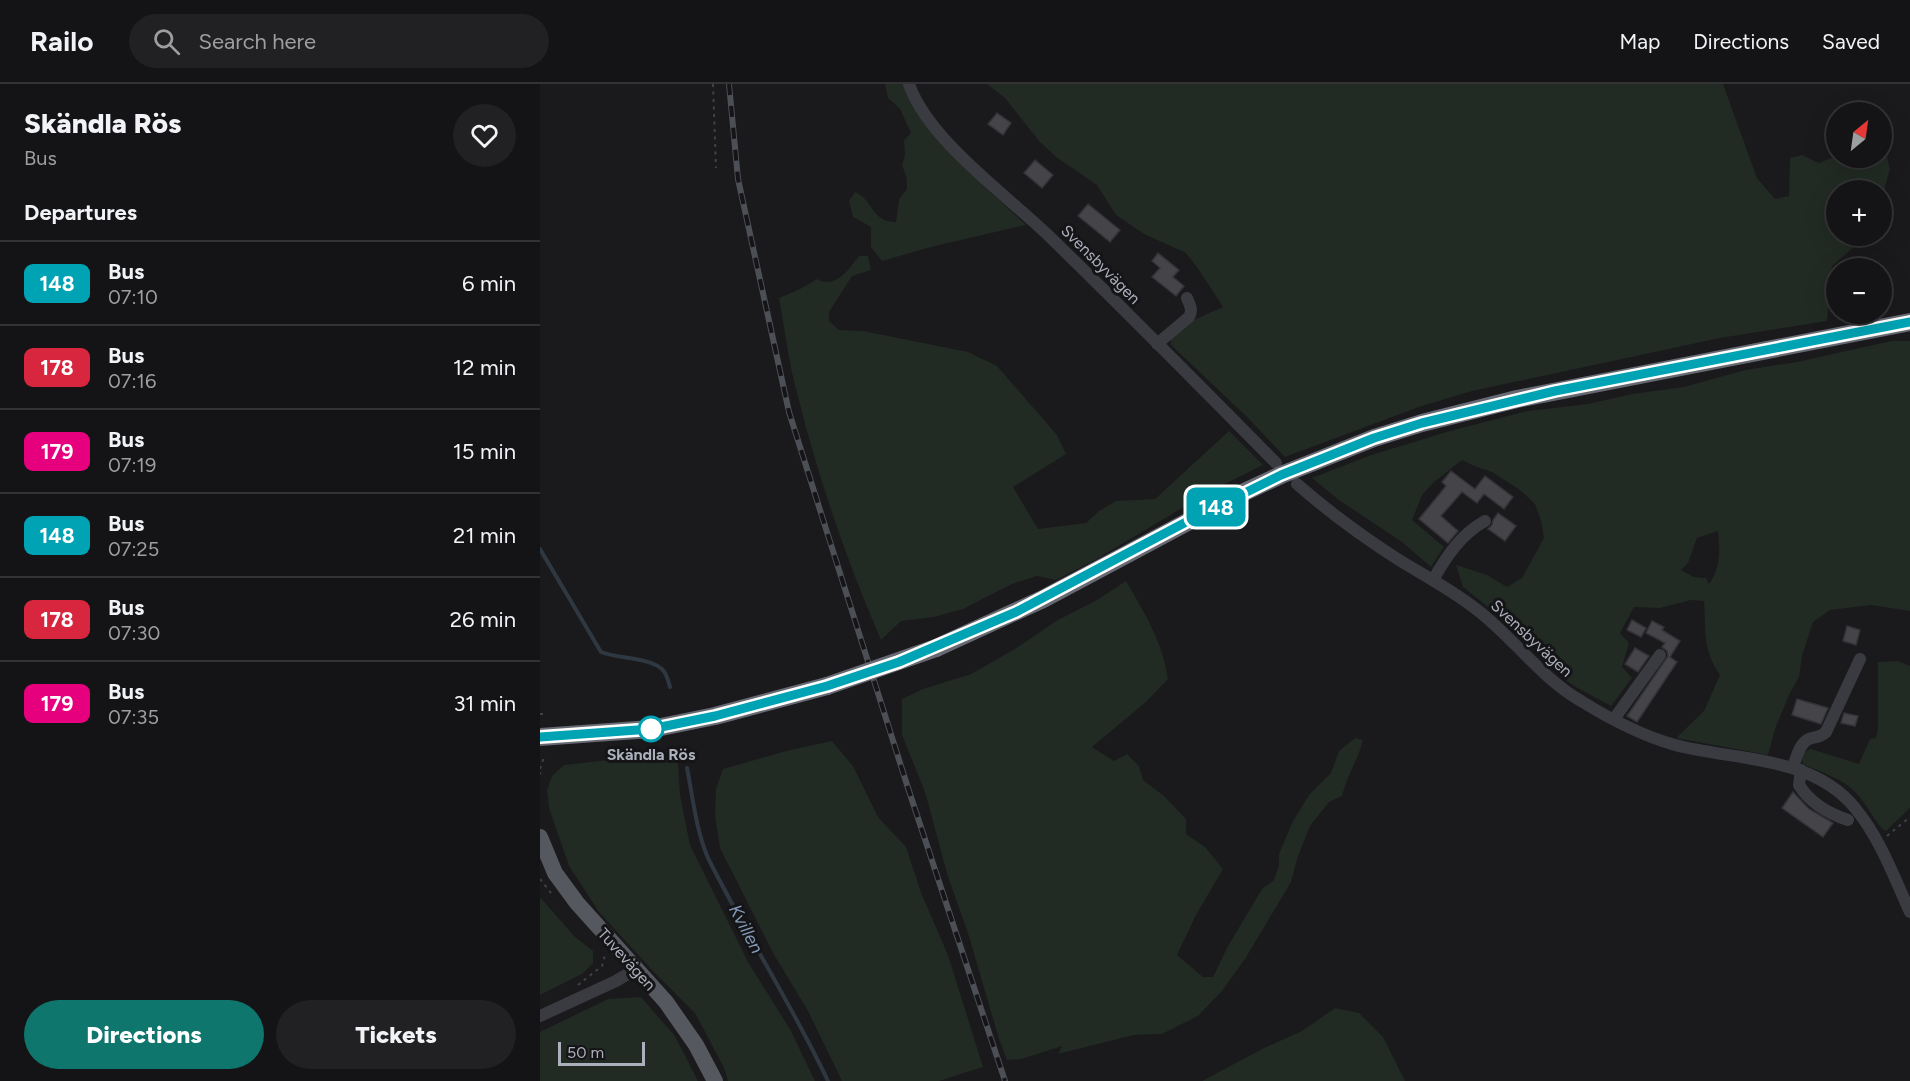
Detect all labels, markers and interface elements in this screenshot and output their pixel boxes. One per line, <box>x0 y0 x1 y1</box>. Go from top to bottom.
search box <box>129 14 549 68</box>
text: Railo <box>30 24 93 58</box>
icon: search <box>150 25 183 58</box>
text: Search here <box>198 28 316 55</box>
text: Map <box>1619 29 1660 54</box>
text: Directions <box>1693 29 1789 54</box>
text: Saved <box>1822 29 1880 54</box>
north arrow <box>1826 102 1892 168</box>
map controls <box>1826 102 1892 324</box>
button: heart <box>453 104 516 167</box>
text: Skändla Rös <box>24 106 181 140</box>
text: Bus <box>24 146 57 170</box>
button: + <box>1826 180 1892 246</box>
text: Departures <box>24 199 137 226</box>
street label: Svensbyvägen <box>1057 221 1144 308</box>
text: Bus <box>108 258 144 285</box>
button: − <box>1826 258 1892 324</box>
text: 6 min <box>462 270 516 297</box>
text: 148 <box>39 271 75 296</box>
text: 07:10 <box>108 285 158 309</box>
text: Bus <box>108 342 144 369</box>
text: 12 min <box>453 354 516 381</box>
text: 178 <box>40 355 74 380</box>
text: 07:16 <box>108 369 156 393</box>
text: Bus <box>108 426 144 453</box>
text: 15 min <box>453 438 516 465</box>
text: 179 <box>41 439 73 464</box>
text: 07:19 <box>108 453 156 477</box>
line badge: 148 <box>1182 488 1250 526</box>
text: 148 <box>1198 495 1234 520</box>
text: Bus <box>108 510 144 537</box>
text: 21 min <box>453 522 516 549</box>
text: 148 <box>39 523 75 548</box>
text: 07:25 <box>108 537 159 561</box>
text: Bus <box>108 594 144 621</box>
street label: Svensbyvägen <box>1487 596 1576 681</box>
text: 26 min <box>450 606 516 633</box>
text: 178 <box>40 607 74 632</box>
text: 07:30 <box>108 621 160 645</box>
text: Bus <box>108 678 144 705</box>
text: 31 min <box>453 690 516 717</box>
text: 179 <box>41 691 73 716</box>
text: 07:35 <box>108 705 159 729</box>
marker: Skändla Rös <box>638 716 664 742</box>
place label: Skändla Rös <box>607 745 696 764</box>
water label: Kvillen <box>724 901 768 957</box>
street label: Tuvevägen <box>594 924 660 994</box>
button: Directions <box>24 1000 264 1069</box>
button: Tickets <box>276 1000 516 1069</box>
scale bar <box>558 1039 645 1066</box>
text: 50 m <box>567 1043 604 1062</box>

